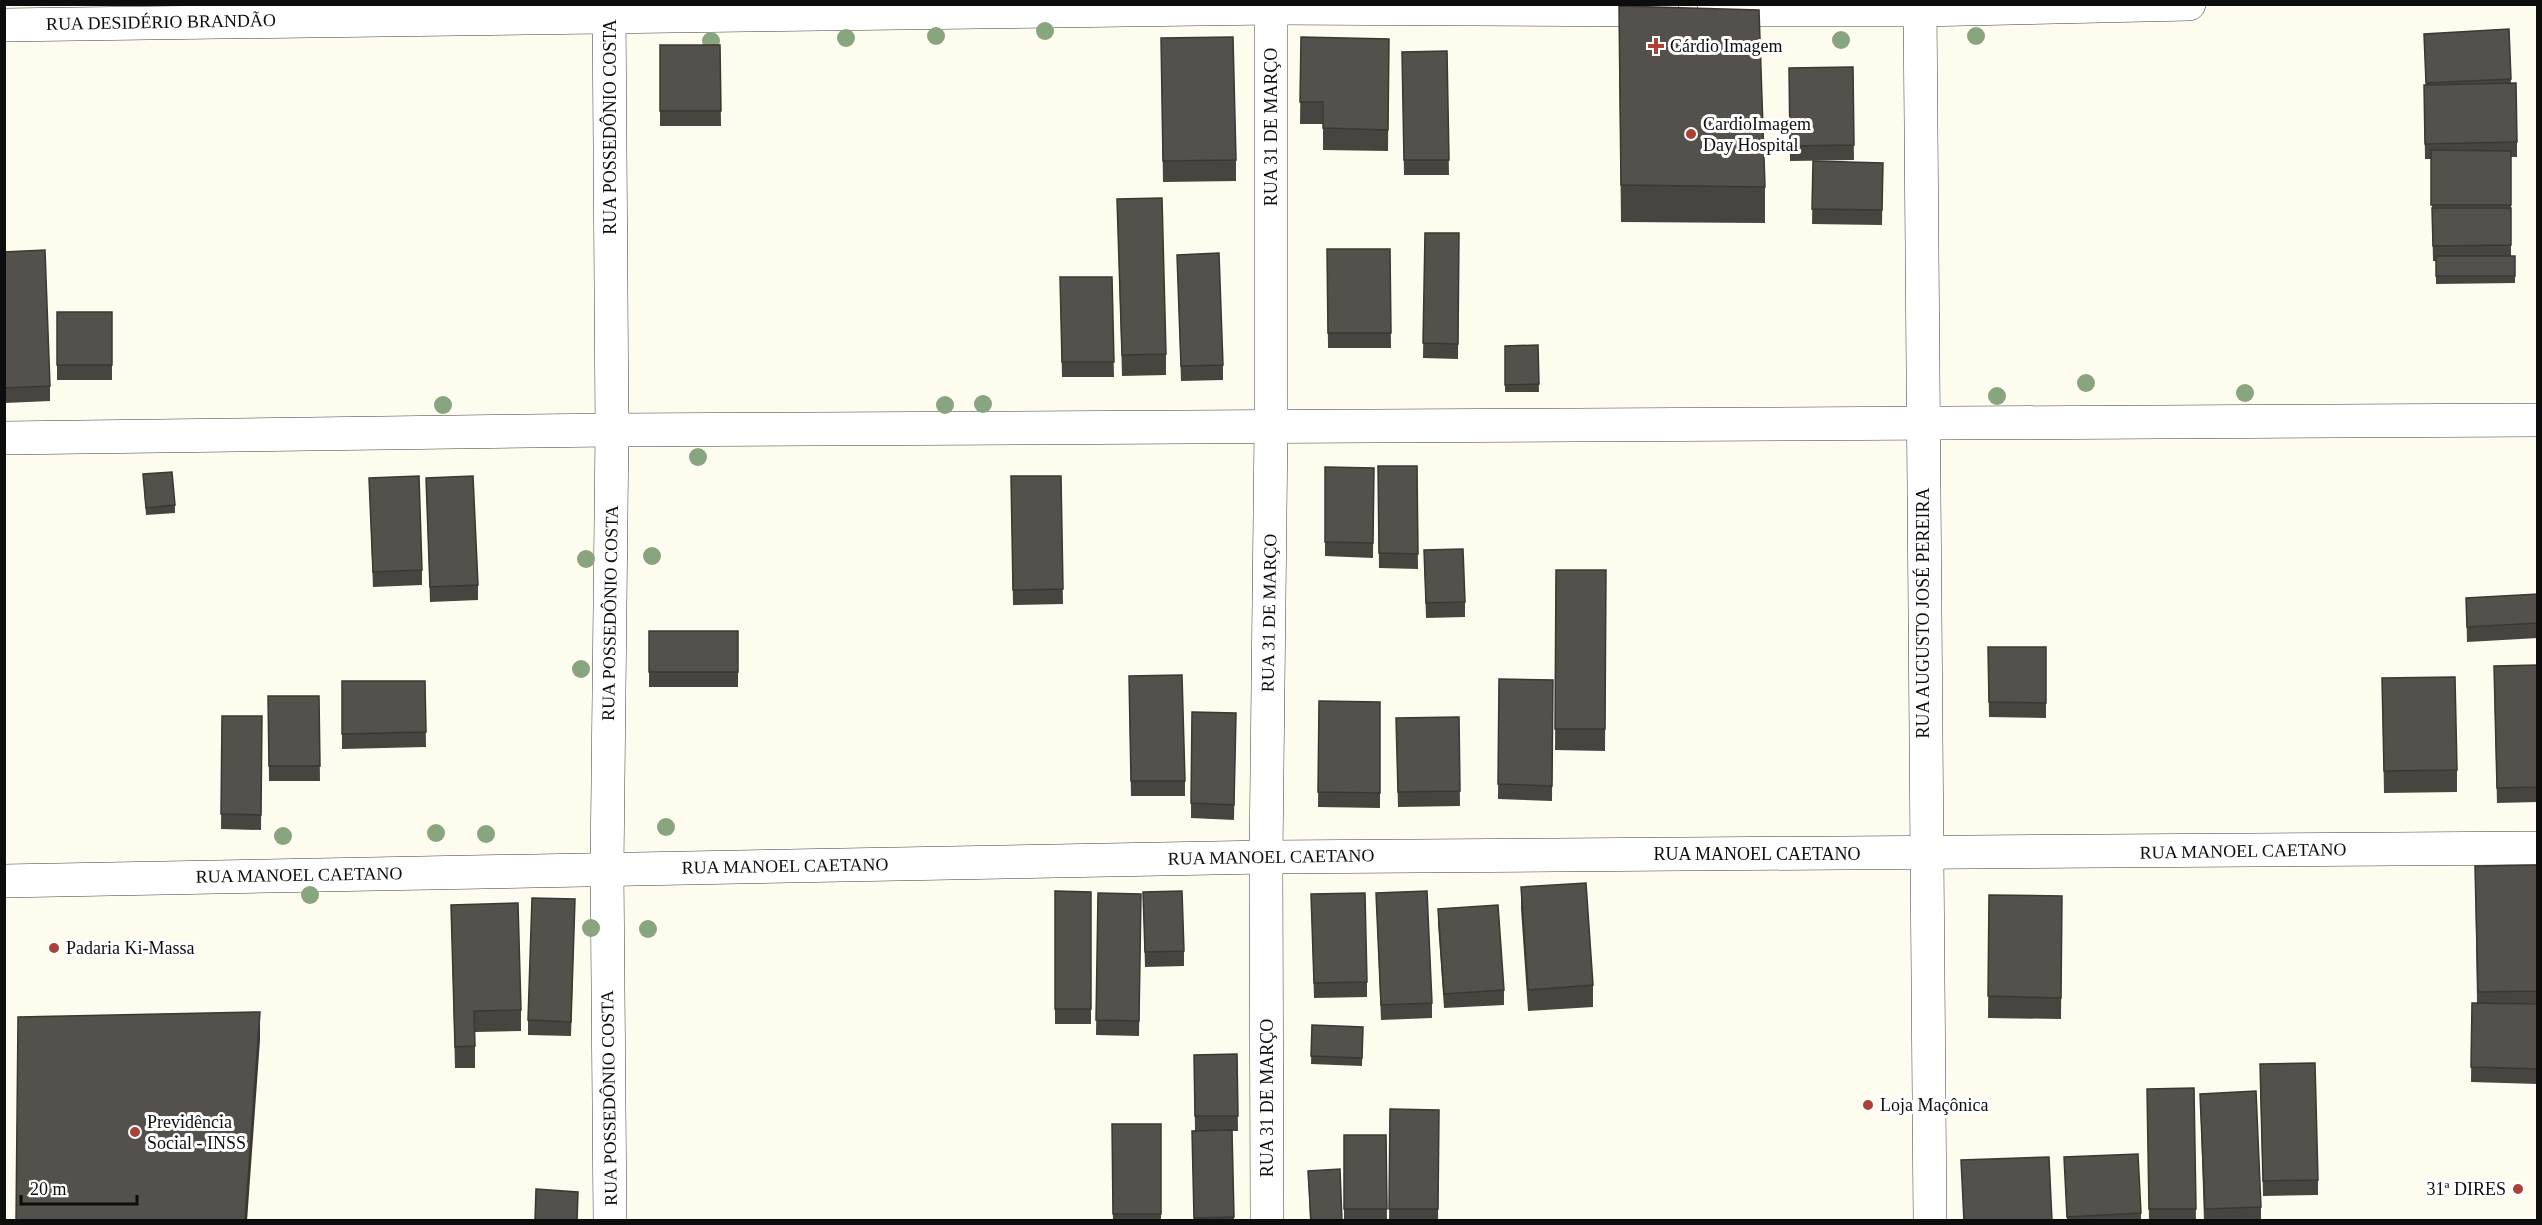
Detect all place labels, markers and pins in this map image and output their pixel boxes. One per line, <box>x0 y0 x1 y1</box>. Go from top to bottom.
place label: Cárdio Imagem <box>1670 36 1782 56</box>
marker: Cárdio Imagem <box>1647 37 1665 55</box>
place label: CardioImagem Day Hospital <box>1703 114 1811 155</box>
marker: CardioImagem Day Hospital <box>1684 127 1698 141</box>
place label: Padaria Ki-Massa <box>66 938 194 958</box>
marker: Padaria Ki-Massa <box>47 941 61 955</box>
place label: Loja Maçônica <box>1880 1095 1988 1115</box>
marker: Loja Maçônica <box>1861 1098 1875 1112</box>
place label: Previdência Social - INSS <box>147 1112 246 1153</box>
marker: Previdência Social - INSS <box>128 1125 142 1139</box>
place label: 31ª DIRES <box>2427 1179 2506 1199</box>
marker: 31ª DIRES <box>2511 1182 2525 1196</box>

